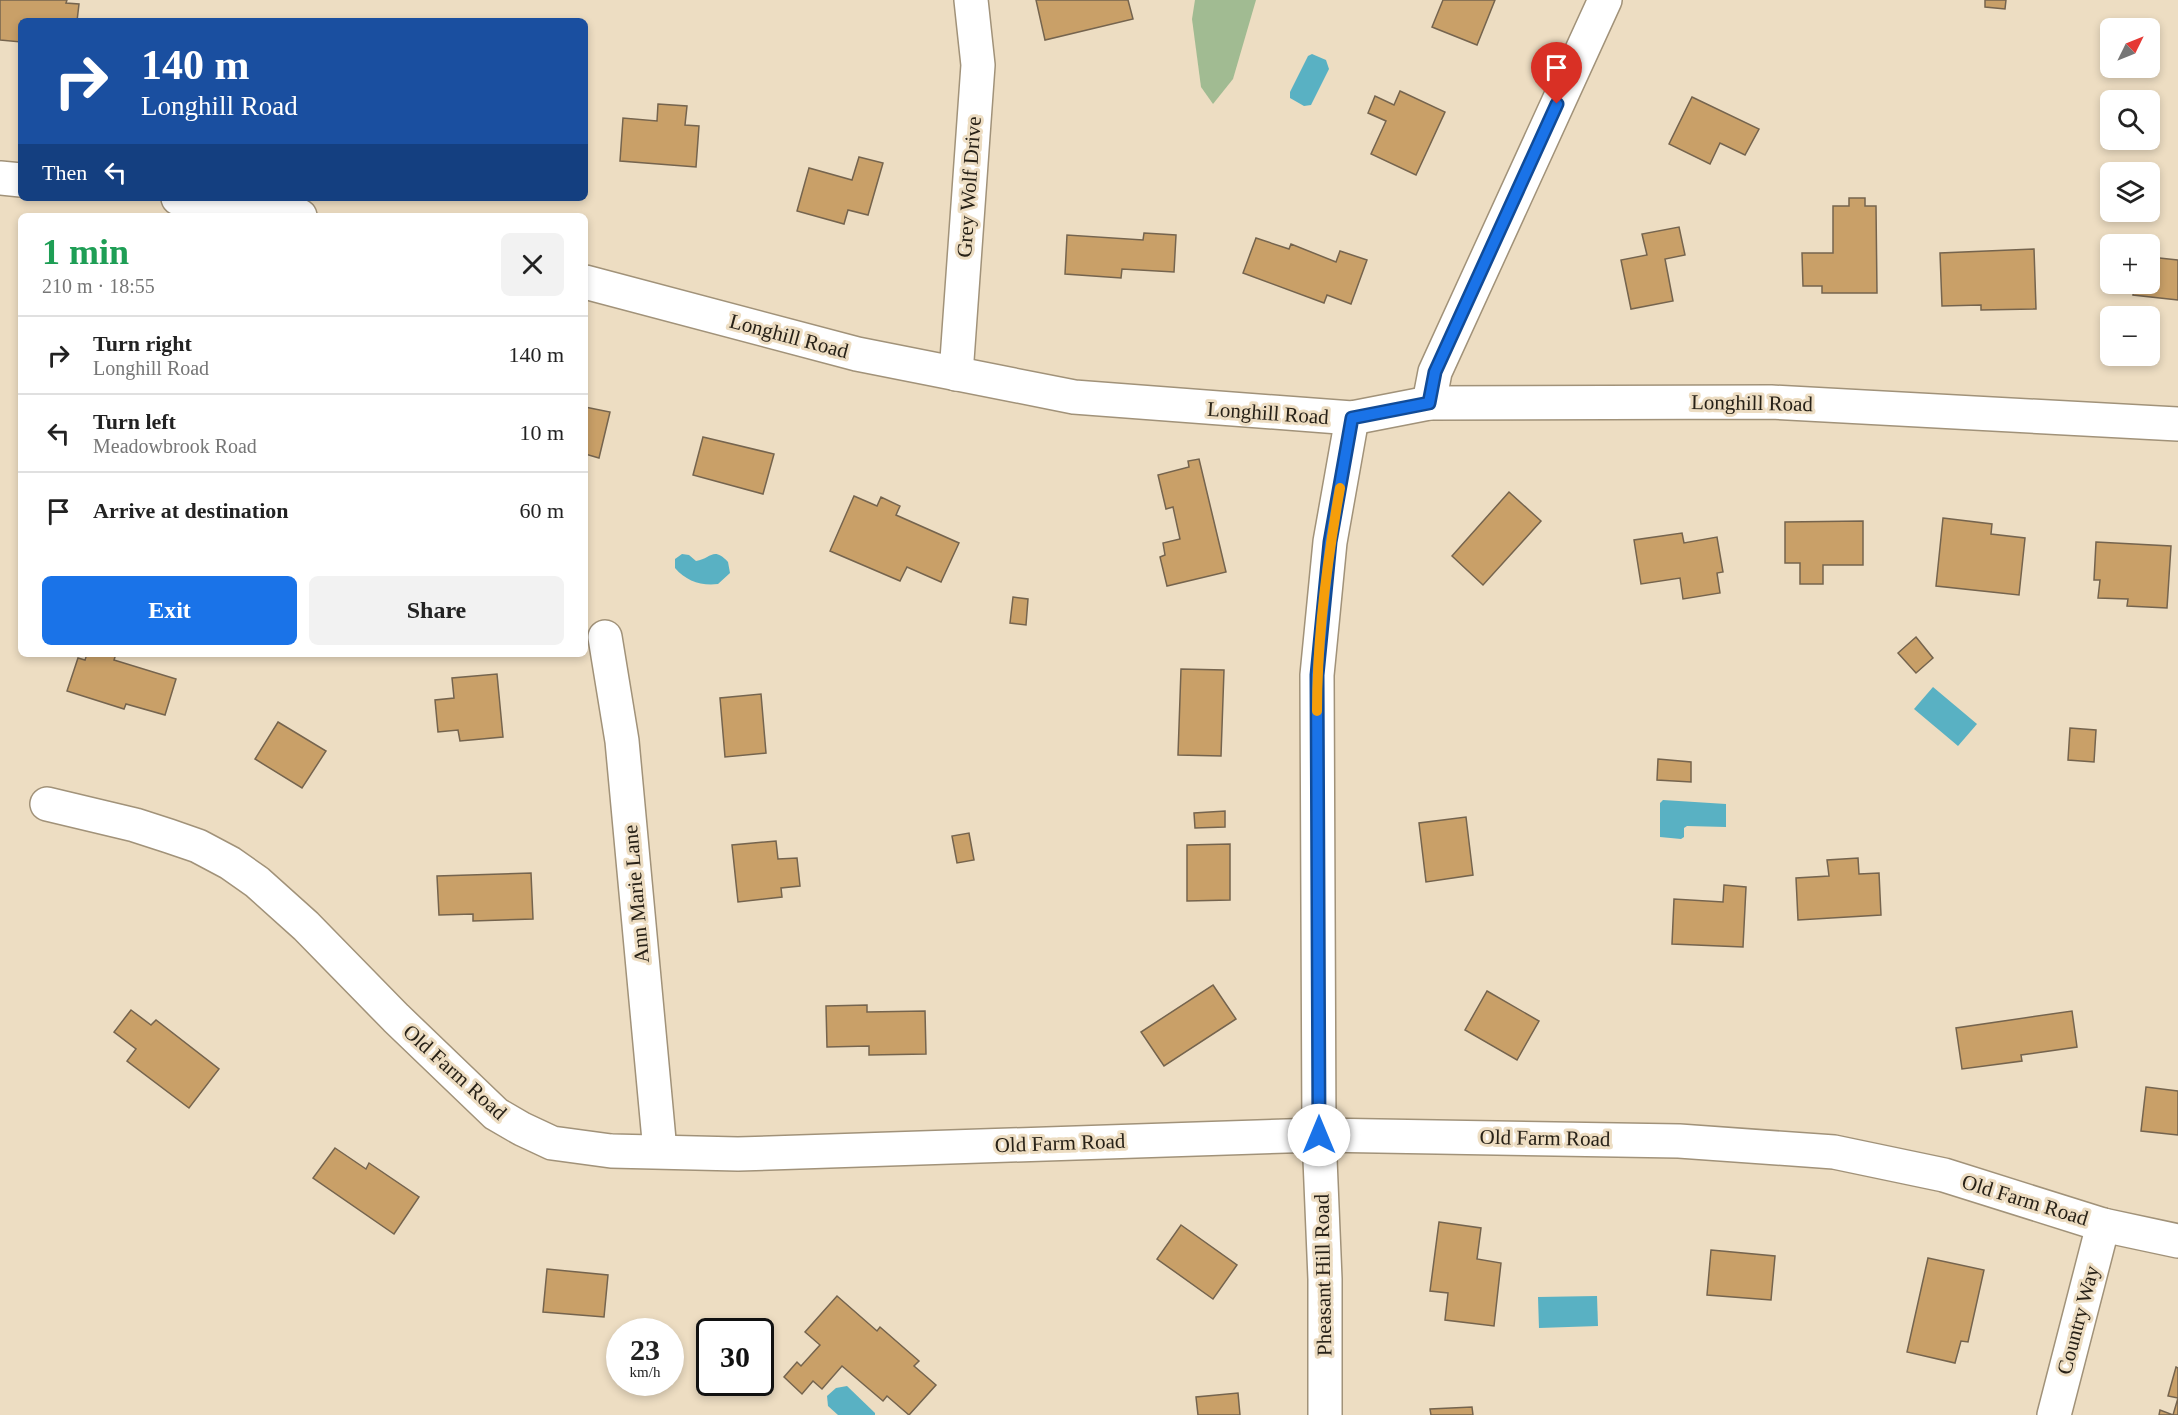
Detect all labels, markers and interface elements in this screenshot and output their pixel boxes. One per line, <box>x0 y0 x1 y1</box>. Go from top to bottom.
north arrow <box>2100 18 2160 78</box>
map controls <box>2100 18 2160 366</box>
icon: right <box>42 42 120 120</box>
text: 140 m <box>141 42 250 88</box>
pin <box>1531 42 1582 104</box>
icon: arrive <box>1540 51 1573 84</box>
button: search <box>2100 90 2160 150</box>
text: Longhill Road <box>141 91 298 121</box>
street label: Grey Wolf Drive <box>952 116 986 258</box>
icon: left <box>99 156 132 189</box>
text: Then <box>42 160 87 185</box>
button: layers <box>2100 162 2160 222</box>
text: 1 min <box>42 232 129 272</box>
button: close <box>501 233 564 296</box>
button: + <box>2100 234 2160 294</box>
text: 210 m · 18:55 <box>42 275 155 297</box>
button: − <box>2100 306 2160 366</box>
street label: Longhill Road <box>727 309 851 363</box>
text: Turn right <box>93 331 192 356</box>
icon: right <box>42 339 75 372</box>
text: 140 m <box>508 342 564 367</box>
text: Longhill Road <box>93 357 209 379</box>
street label: Longhill Road <box>1691 390 1814 416</box>
street label: Longhill Road <box>1206 397 1330 429</box>
text: Turn left <box>93 409 176 434</box>
icon: left <box>42 417 75 450</box>
text: 10 m <box>519 420 564 445</box>
text: Meadowbrook Road <box>93 435 257 457</box>
icon: arrive <box>42 495 75 528</box>
text: Arrive at destination <box>93 498 289 523</box>
text: 60 m <box>519 498 564 523</box>
button: Exit <box>42 576 297 645</box>
button: Share <box>309 576 564 645</box>
street label: Ann Marie Lane <box>618 824 654 964</box>
street label: Old Farm Road <box>398 1019 512 1125</box>
position arrow <box>1287 1103 1351 1167</box>
street label: Old Farm Road <box>1479 1125 1611 1151</box>
street label: Old Farm Road <box>994 1129 1126 1157</box>
street label: Old Farm Road <box>1959 1169 2091 1231</box>
street label: Pheasant Hill Road <box>1310 1193 1336 1356</box>
street label: Country Way <box>2052 1262 2104 1377</box>
speed limit sign: 30 <box>696 1318 774 1396</box>
text: 23 <box>630 1333 660 1366</box>
text: km/h <box>630 1364 660 1380</box>

